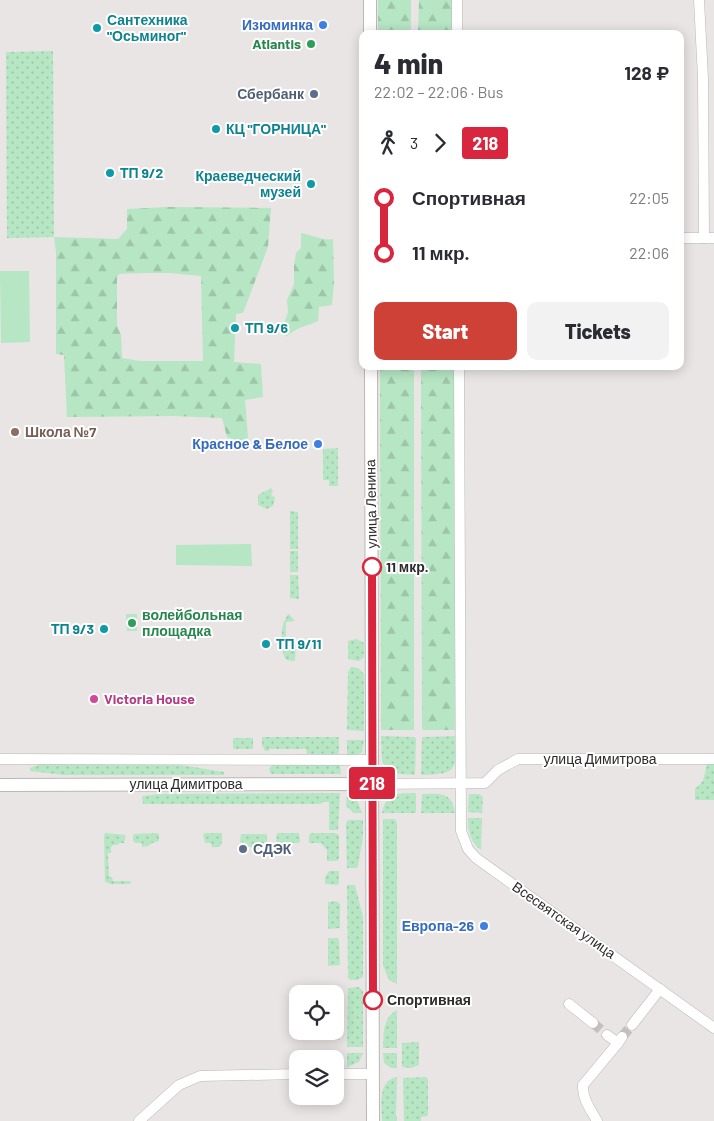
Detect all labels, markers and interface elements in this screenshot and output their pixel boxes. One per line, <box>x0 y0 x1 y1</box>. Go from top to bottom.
place label: Сантехника "Осьминог" <box>107 11 188 44</box>
place label: Изюминка <box>242 16 313 33</box>
marker: Изюминка <box>317 19 329 31</box>
marker: Сантехника "Осьминог" <box>91 22 103 34</box>
place label: Atlantis <box>252 35 301 52</box>
marker: Atlantis <box>305 38 317 50</box>
text: 4 min <box>374 46 443 80</box>
text: 128 ₽ <box>624 61 669 84</box>
text: 22:02 – 22:06 · Bus <box>374 82 504 101</box>
place label: Сбербанк <box>237 85 305 102</box>
marker: Сбербанк <box>308 88 320 100</box>
place label: КЦ "ГОРНИЦА" <box>226 120 326 137</box>
marker: КЦ "ГОРНИЦА" <box>210 123 222 135</box>
icon: walk <box>374 129 402 157</box>
icon: forward <box>426 129 454 157</box>
text: 218 <box>472 132 498 154</box>
text: 3 <box>410 133 418 152</box>
place label: ТП 9/2 <box>120 164 163 181</box>
marker: ТП 9/2 <box>104 167 116 179</box>
place label: Краеведческий музей <box>196 167 301 200</box>
marker: Краеведческий музей <box>305 178 317 190</box>
text: Спортивная <box>412 186 526 209</box>
text: 22:05 <box>629 188 669 207</box>
text: 11 мкр. <box>412 241 470 264</box>
text: 22:06 <box>629 243 669 262</box>
button: Start <box>374 302 517 360</box>
button: Tickets <box>527 302 669 360</box>
place label: ТП 9/6 <box>245 319 288 336</box>
marker: ТП 9/6 <box>229 322 241 334</box>
place label: Школа №7 <box>25 423 96 440</box>
marker: Школа №7 <box>9 426 21 438</box>
place label: Красное & Белое <box>192 435 308 452</box>
marker: Красное & Белое <box>312 438 324 450</box>
street label: улица Ленина <box>361 459 380 549</box>
marker: 11 мкр. <box>362 557 382 577</box>
place label: 11 мкр. <box>386 558 429 575</box>
place label: волейбольная площадка <box>142 606 243 639</box>
marker: волейбольная площадка <box>126 617 138 629</box>
place label: ТП 9/3 <box>51 620 94 637</box>
marker: ТП 9/3 <box>98 623 110 635</box>
place label: ТП 9/11 <box>276 635 322 652</box>
marker: ТП 9/11 <box>260 638 272 650</box>
place label: Victoria House <box>104 690 195 707</box>
marker: Victoria House <box>88 693 100 705</box>
street label: улица Димитрова <box>543 750 657 767</box>
line badge: 218 <box>343 767 401 799</box>
text: 218 <box>359 772 385 794</box>
street label: улица Димитрова <box>129 775 243 792</box>
place label: СДЭК <box>253 840 292 857</box>
marker: СДЭК <box>237 843 249 855</box>
street label: Всесвятская улица <box>509 878 619 962</box>
place label: Европа-26 <box>402 917 474 934</box>
marker: Европа-26 <box>478 920 490 932</box>
map controls <box>289 985 344 1105</box>
button: locate <box>289 985 344 1040</box>
marker: Спортивная <box>363 990 383 1010</box>
place label: Спортивная <box>387 991 471 1008</box>
button: layers <box>289 1050 344 1105</box>

